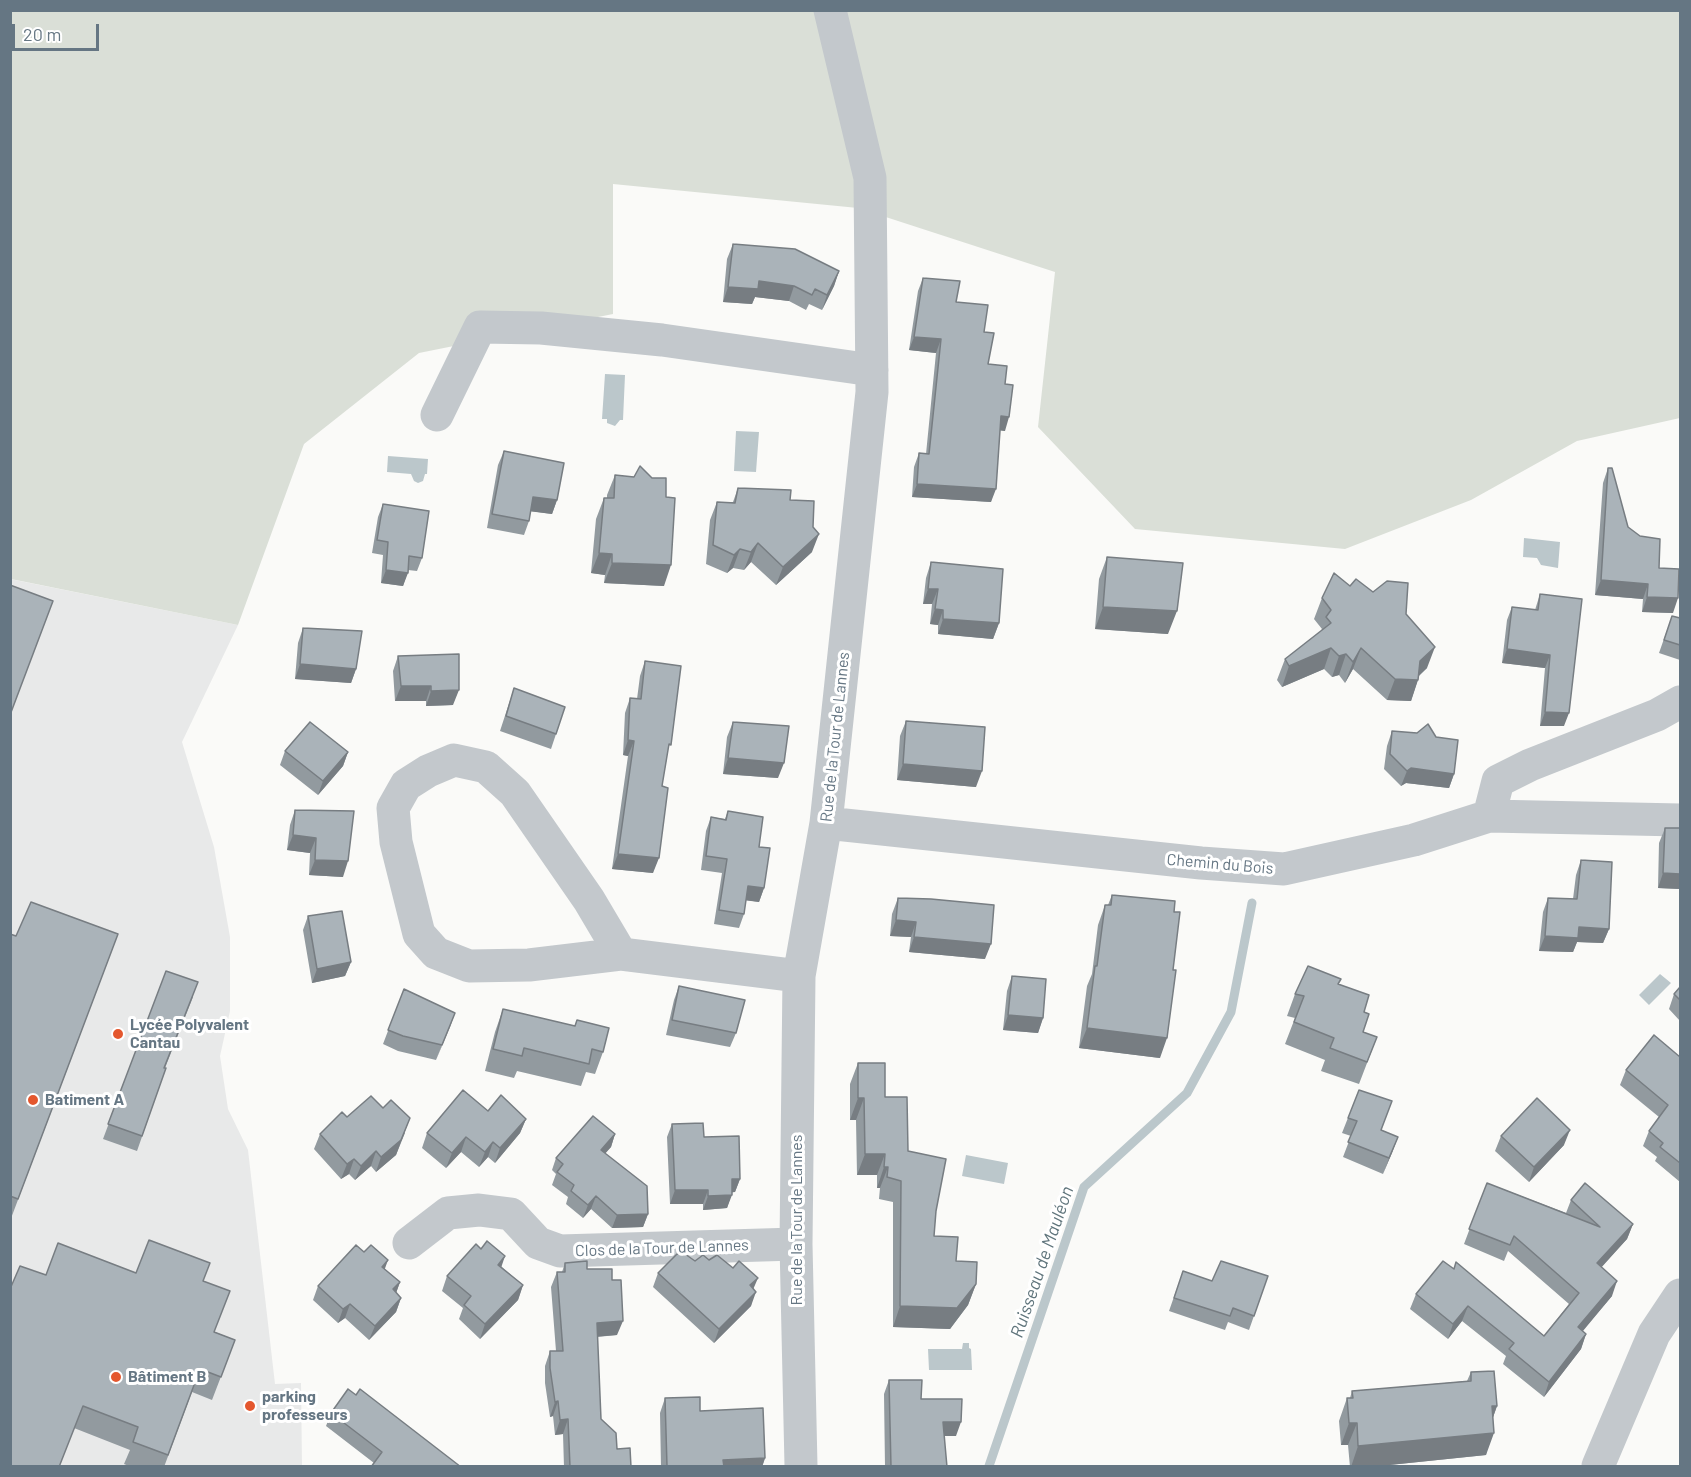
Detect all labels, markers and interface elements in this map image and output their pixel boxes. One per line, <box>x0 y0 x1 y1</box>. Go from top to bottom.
scale bar <box>15 12 102 50</box>
text: 20 m <box>23 23 61 45</box>
street label: Rue de la Tour de Lannes <box>817 651 853 823</box>
street label: Chemin du Bois <box>1166 850 1274 878</box>
place label: Lycée Polyvalent Cantau <box>130 1015 249 1053</box>
marker: Lycée Polyvalent Cantau <box>111 1027 125 1041</box>
place label: Batiment A <box>45 1090 124 1110</box>
marker: Batiment A <box>26 1093 40 1107</box>
street label: Rue de la Tour de Lannes <box>787 1135 807 1305</box>
water label: Ruisseau de Mauléon <box>1006 1183 1078 1341</box>
street label: Clos de la Tour de Lannes <box>575 1235 749 1261</box>
place label: Bâtiment B <box>128 1367 206 1387</box>
marker: Bâtiment B <box>109 1370 123 1384</box>
place label: parking professeurs <box>262 1387 347 1425</box>
marker: parking professeurs <box>243 1399 257 1413</box>

